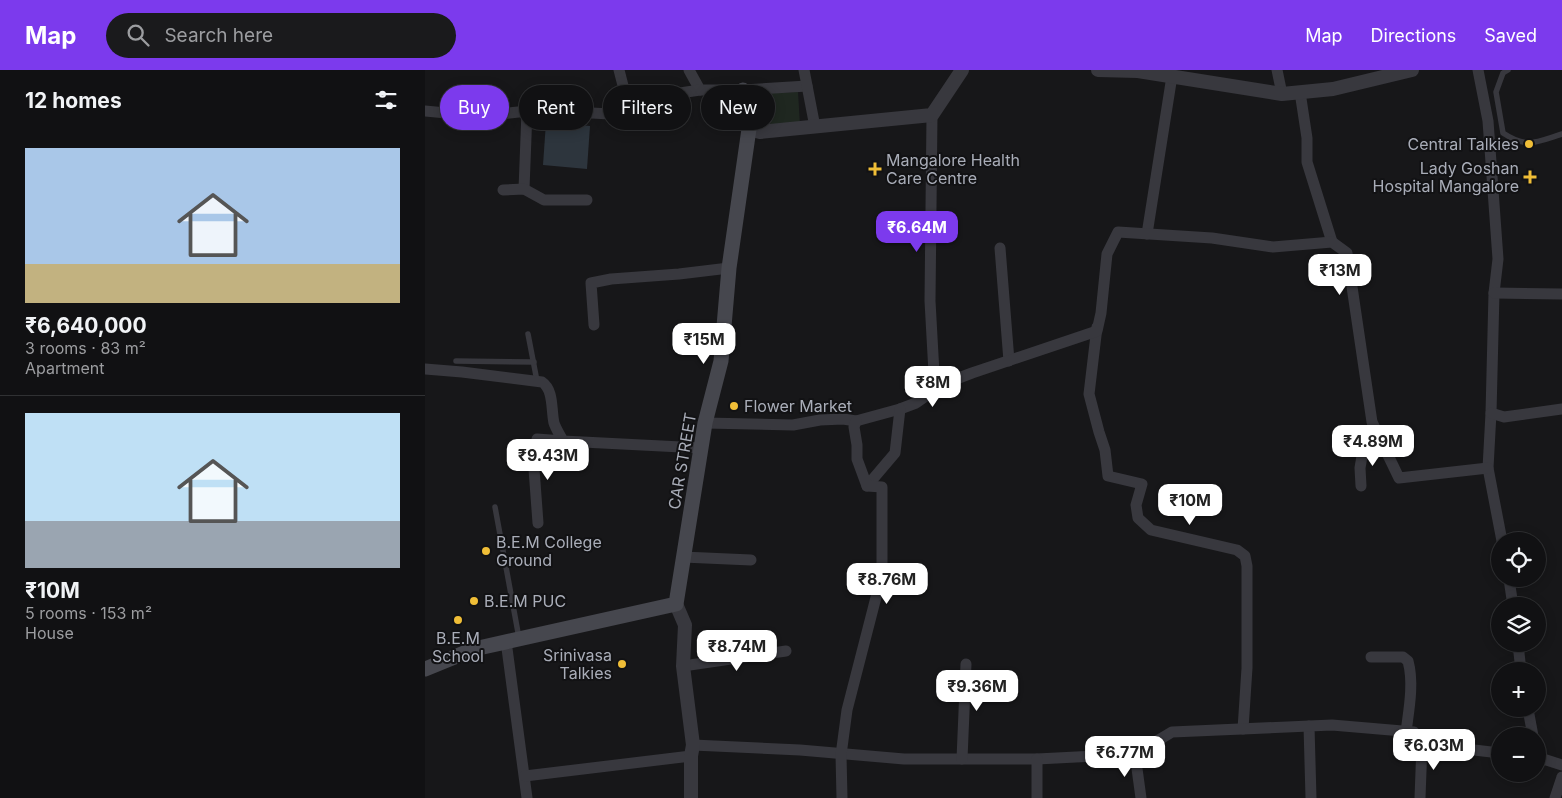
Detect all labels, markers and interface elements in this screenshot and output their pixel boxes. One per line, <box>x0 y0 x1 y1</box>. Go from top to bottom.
search box <box>106 13 456 58</box>
text: Map <box>25 21 76 50</box>
icon: search <box>124 21 152 49</box>
text: Search here <box>164 24 273 47</box>
text: Map <box>1305 25 1343 46</box>
text: Directions <box>1371 25 1456 46</box>
text: Saved <box>1484 25 1537 46</box>
chip: Buy <box>440 85 509 130</box>
chip: Rent <box>519 85 593 130</box>
chip: Filters <box>603 85 691 130</box>
chip: New <box>701 85 775 130</box>
icon: filters <box>372 86 400 114</box>
text: 12 homes <box>25 88 122 113</box>
place label: Central Talkies <box>1407 134 1519 154</box>
marker: Central Talkies <box>1523 138 1535 150</box>
place label: Mangalore Health Care Centre <box>886 150 1020 188</box>
place label: Lady Goshan Hospital Mangalore <box>1372 158 1519 196</box>
marker: Mangalore Health Care Centre <box>868 162 882 176</box>
marker: Lady Goshan Hospital Mangalore <box>1523 170 1537 184</box>
icon: home <box>168 180 258 270</box>
pin: ₹6.64M <box>876 210 958 253</box>
text: ₹6.64M <box>887 217 947 237</box>
pin: ₹13M <box>1310 254 1370 296</box>
text: ₹13M <box>1319 260 1361 280</box>
text: ₹6,640,000 <box>25 313 147 338</box>
pin: ₹15M <box>674 322 734 365</box>
text: ₹15M <box>683 329 725 349</box>
text: 3 rooms · 83 m² <box>25 338 146 358</box>
text: Apartment <box>25 358 105 378</box>
pin: ₹8M <box>909 366 957 408</box>
text: ₹8M <box>916 372 950 392</box>
place label: Flower Market <box>744 396 852 416</box>
marker: Flower Market <box>728 400 740 412</box>
street label: CAR STREET <box>664 411 700 511</box>
pin: ₹4.89M <box>1332 424 1414 467</box>
text: ₹4.89M <box>1343 431 1403 451</box>
pin: ₹9.43M <box>507 438 589 481</box>
text: ₹9.43M <box>518 445 578 465</box>
icon: home <box>168 446 258 536</box>
pin: ₹10M <box>1160 484 1220 526</box>
text: ₹10M <box>1169 490 1211 510</box>
place label: B.E.M College Ground <box>496 532 602 570</box>
map controls <box>1491 532 1546 782</box>
button: locate <box>1491 532 1546 587</box>
marker: B.E.M College Ground <box>480 545 492 557</box>
pin: ₹8.76M <box>846 562 928 605</box>
text: ₹8.76M <box>858 569 916 589</box>
text: ₹10M <box>25 578 80 603</box>
place label: B.E.M PUC <box>484 591 566 611</box>
marker: B.E.M PUC <box>468 595 480 607</box>
button: layers <box>1491 597 1546 652</box>
text: 5 rooms · 153 m² <box>25 603 152 623</box>
marker: B.E.M School <box>452 614 464 626</box>
text: House <box>25 623 74 643</box>
place label: B.E.M School <box>432 628 484 666</box>
pin: ₹8.74M <box>696 630 778 672</box>
text: ₹8.74M <box>708 636 766 656</box>
place label: Srinivasa Talkies <box>543 645 612 683</box>
marker: Srinivasa Talkies <box>616 658 628 670</box>
button: + <box>1491 662 1546 717</box>
pin: ₹9.36M <box>936 670 1018 712</box>
text: ₹9.36M <box>947 676 1007 696</box>
button: − <box>1491 727 1546 782</box>
pin: ₹6.03M <box>1393 728 1475 771</box>
text: ₹6.03M <box>1404 735 1464 755</box>
pin: ₹6.77M <box>1084 736 1166 778</box>
text: ₹6.77M <box>1096 742 1154 762</box>

